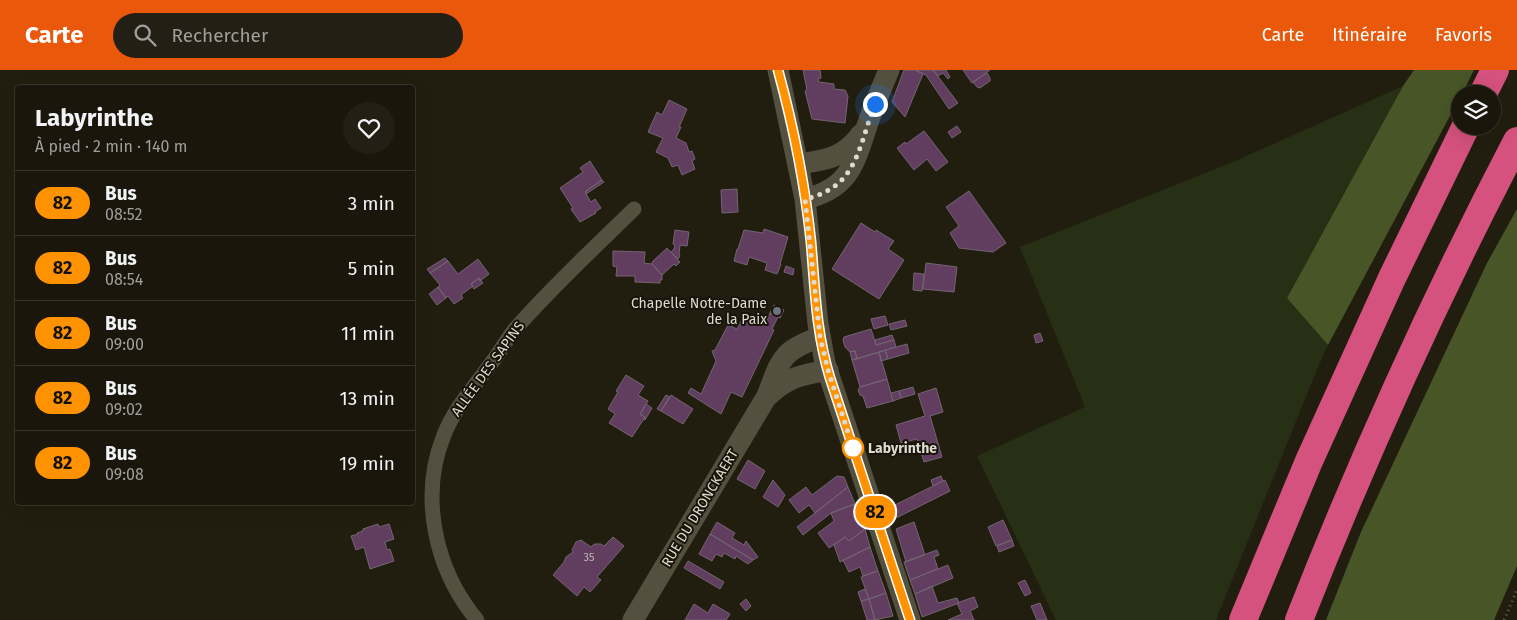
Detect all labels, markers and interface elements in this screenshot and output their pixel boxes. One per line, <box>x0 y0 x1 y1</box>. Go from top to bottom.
search box <box>113 13 463 58</box>
text: Carte <box>25 21 83 49</box>
icon: search <box>131 21 159 49</box>
text: Rechercher <box>171 24 268 47</box>
text: Carte <box>1262 24 1304 46</box>
text: Itinéraire <box>1332 24 1407 46</box>
text: Favoris <box>1435 24 1492 46</box>
map controls <box>1451 85 1501 135</box>
button: layers <box>1451 85 1501 135</box>
your location <box>863 92 888 117</box>
button: heart <box>343 102 395 154</box>
text: Labyrinthe <box>35 104 153 132</box>
text: À pied · 2 min · 140 m <box>35 137 187 156</box>
text: Bus <box>105 182 137 205</box>
text: 82 <box>53 192 72 214</box>
text: 3 min <box>348 192 395 215</box>
text: 08:52 <box>105 205 142 224</box>
text: Bus <box>105 247 137 270</box>
text: 82 <box>53 257 72 279</box>
text: 5 min <box>348 257 395 280</box>
text: 08:54 <box>105 270 143 289</box>
place label: Chapelle Notre-Dame de la Paix <box>631 295 767 328</box>
marker: Chapelle Notre-Dame de la Paix <box>771 305 783 317</box>
text: Bus <box>105 312 137 335</box>
street label: ALLÉE DES SAPINS <box>447 317 528 420</box>
text: 82 <box>53 322 72 344</box>
text: 11 min <box>341 322 395 345</box>
text: 09:00 <box>105 335 144 354</box>
text: Bus <box>105 377 137 400</box>
text: 82 <box>53 387 72 409</box>
text: 13 min <box>339 387 395 410</box>
text: 09:02 <box>105 400 143 419</box>
marker: Labyrinthe <box>842 437 864 459</box>
place label: Labyrinthe <box>868 440 937 457</box>
text: Bus <box>105 442 137 465</box>
street label: RUE DU DRONCKAERT <box>658 445 742 570</box>
text: 82 <box>53 452 72 474</box>
text: 19 min <box>339 452 395 475</box>
text: 09:08 <box>105 465 144 484</box>
line badge: 82 <box>852 496 898 528</box>
text: 82 <box>865 501 885 523</box>
house number: 35 <box>584 551 595 564</box>

